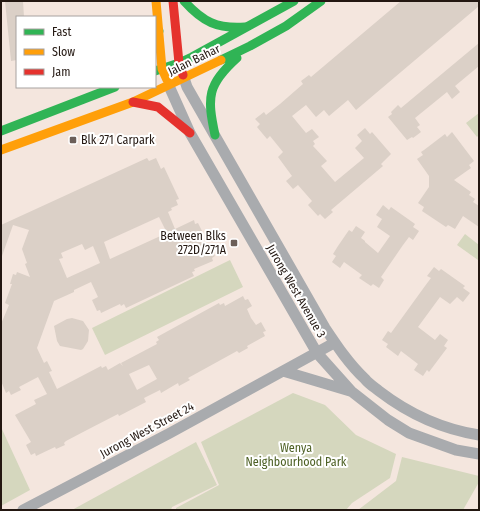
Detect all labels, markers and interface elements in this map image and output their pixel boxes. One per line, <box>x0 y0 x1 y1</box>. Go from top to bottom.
legend <box>16 16 156 88</box>
text: Fast <box>52 25 71 39</box>
street label: Jalan Bahar <box>166 41 223 79</box>
text: Slow <box>52 45 75 59</box>
text: Jam <box>52 65 70 79</box>
place label: Blk 271 Carpark <box>81 133 155 147</box>
marker: Blk 271 Carpark <box>68 135 78 145</box>
place label: Between Blks 272D/271A <box>160 229 227 257</box>
marker: Between Blks 272D/271A <box>229 238 239 248</box>
street label: Jurong West Avenue 3 <box>264 242 328 340</box>
street label: Jurong West Street 24 <box>98 399 197 461</box>
park label: Wenya Neighbourhood Park <box>246 441 347 469</box>

